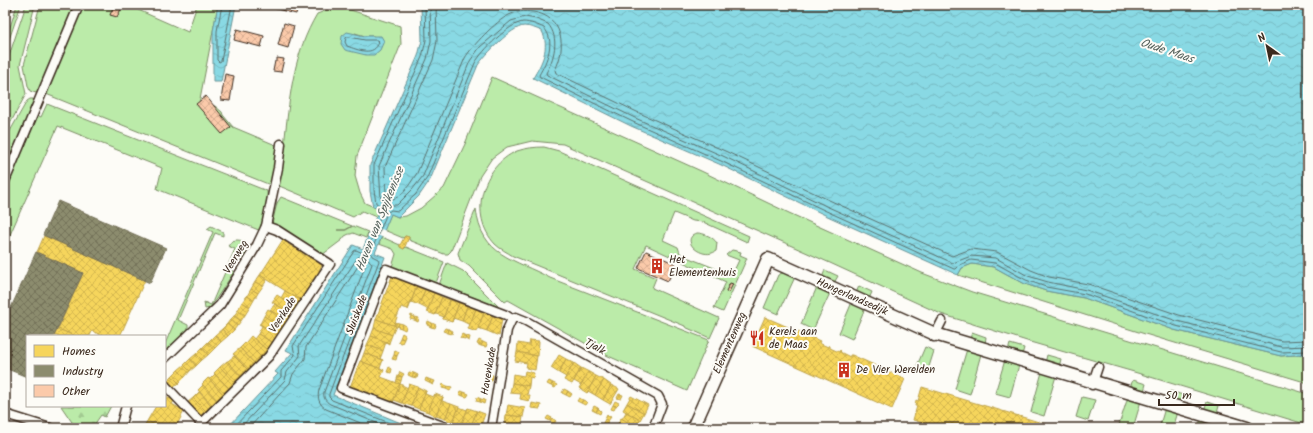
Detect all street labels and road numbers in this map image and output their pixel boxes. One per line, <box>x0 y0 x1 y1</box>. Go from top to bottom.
street label: Veerweg <box>219 237 253 277</box>
street label: Hongerlandsedijk <box>813 273 892 321</box>
street label: Sluiskade <box>341 292 373 338</box>
street label: Veerkade <box>265 293 302 337</box>
street label: Elementenweg <box>708 309 752 377</box>
street label: Tjalk <box>581 334 610 361</box>
street label: Havenkade <box>476 345 502 397</box>

